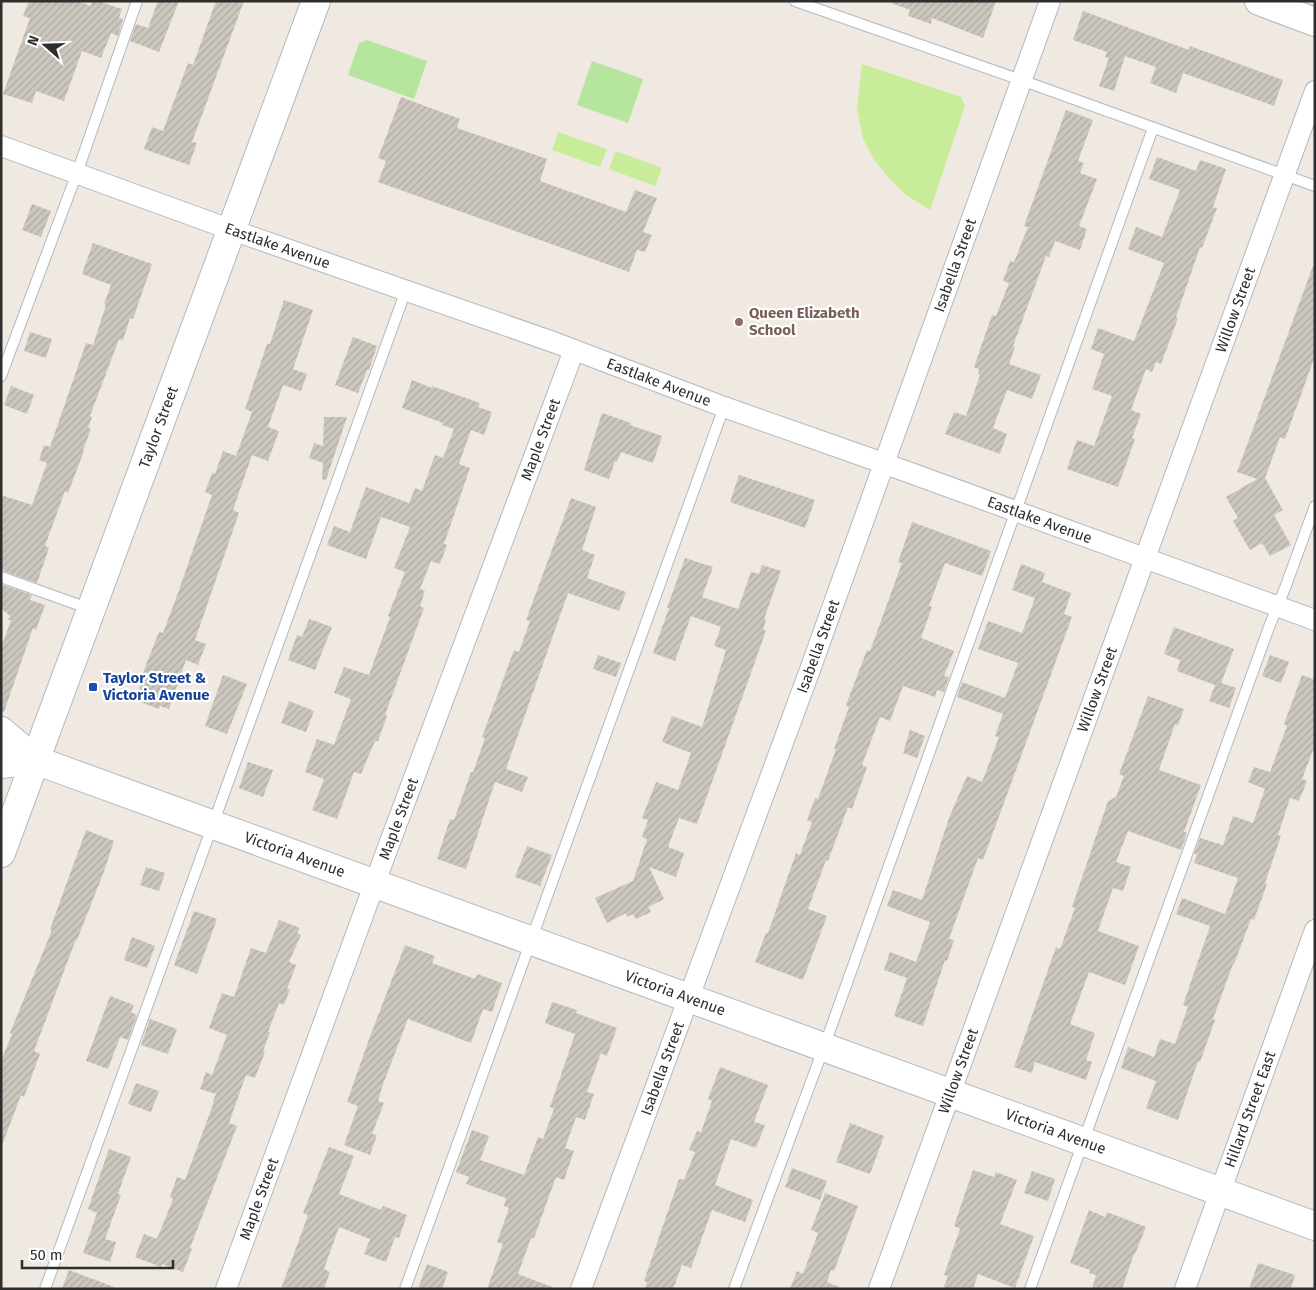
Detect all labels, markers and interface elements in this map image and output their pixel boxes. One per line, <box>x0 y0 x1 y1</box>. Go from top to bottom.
north arrow <box>20 20 70 70</box>
text: N <box>24 33 43 48</box>
street label: Isabella Street <box>930 215 980 315</box>
street label: Eastlake Avenue <box>222 219 333 273</box>
street label: Willow Street <box>1212 264 1259 355</box>
place label: Queen Elizabeth School <box>749 304 860 339</box>
marker: Queen Elizabeth School <box>733 316 745 328</box>
street label: Eastlake Avenue <box>604 354 714 410</box>
street label: Taylor Street <box>135 383 182 471</box>
street label: Maple Street <box>517 395 564 483</box>
street label: Eastlake Avenue <box>985 493 1095 547</box>
street label: Isabella Street <box>793 597 844 696</box>
street label: Willow Street <box>1073 644 1121 735</box>
place label: Taylor Street & Victoria Avenue <box>102 669 210 704</box>
marker: Taylor Street & Victoria Avenue <box>87 681 99 693</box>
street label: Maple Street <box>375 775 422 862</box>
street label: Victoria Avenue <box>242 828 347 881</box>
street label: Victoria Avenue <box>622 967 728 1020</box>
street label: Isabella Street <box>637 1019 688 1118</box>
street label: Willow Street <box>935 1025 982 1116</box>
street label: Hillard Street East <box>1221 1048 1280 1170</box>
street label: Victoria Avenue <box>1003 1105 1109 1158</box>
street label: Maple Street <box>236 1155 282 1242</box>
scale bar <box>22 1238 174 1270</box>
text: 50 m <box>30 1246 63 1264</box>

